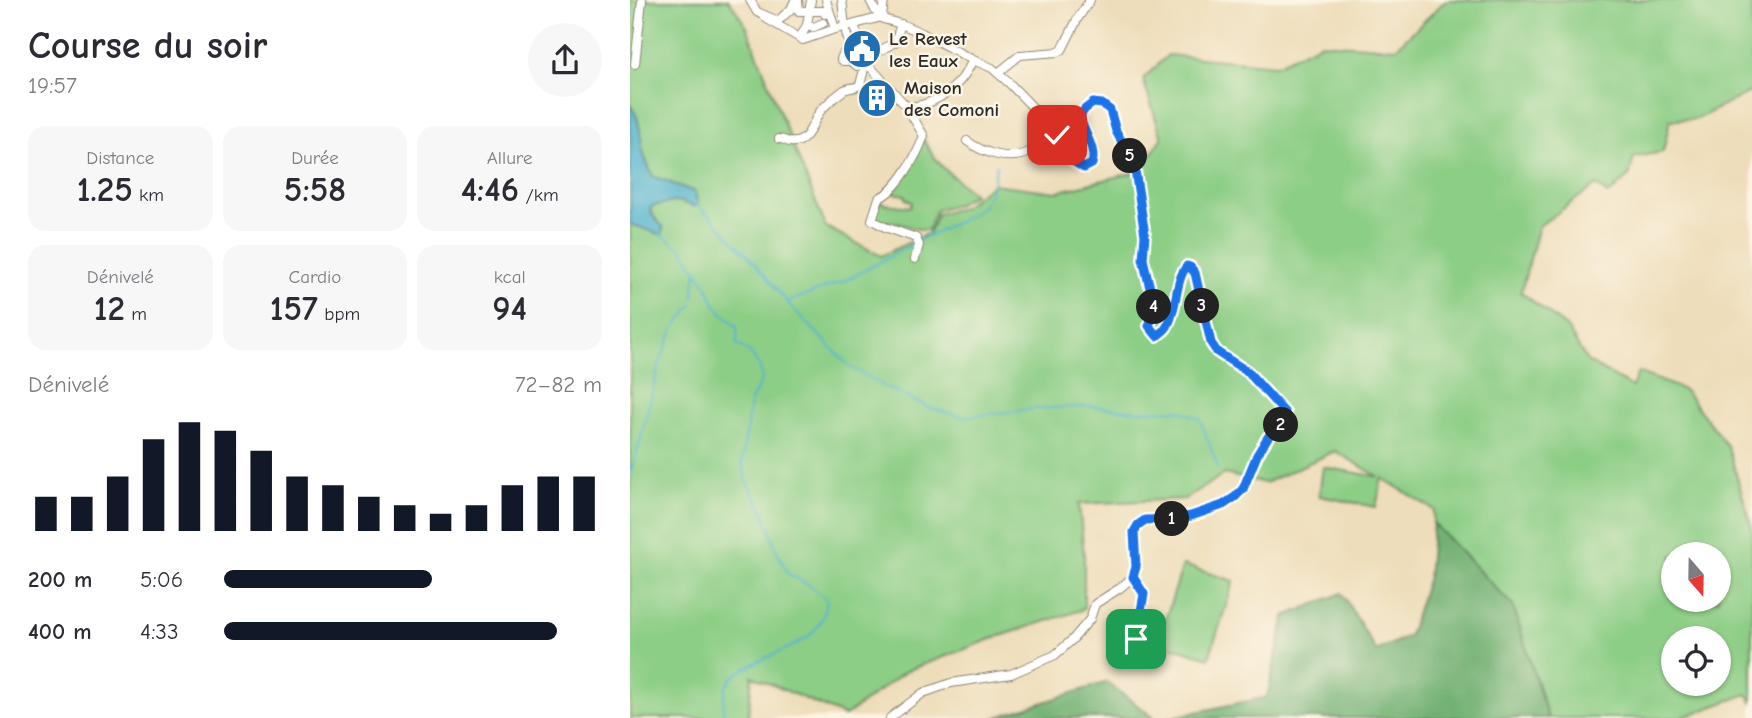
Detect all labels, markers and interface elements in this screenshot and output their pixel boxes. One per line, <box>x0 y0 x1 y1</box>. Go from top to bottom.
button: share <box>528 23 602 97</box>
text: Course du soir <box>28 24 267 68</box>
public building icon: Le Revest les Eaux <box>841 28 883 70</box>
place label: Le Revest les Eaux <box>889 28 967 72</box>
text: 19:57 <box>28 72 77 99</box>
building icon: Maison des Comoni <box>856 77 898 119</box>
place label: Maison des Comoni <box>904 77 999 121</box>
pin <box>1027 105 1087 165</box>
icon: check <box>1038 116 1076 154</box>
pin: 5 <box>1112 138 1148 174</box>
text: 5 <box>1124 144 1135 166</box>
text: Distance <box>86 147 154 169</box>
text: Durée <box>291 147 339 169</box>
text: Allure <box>487 147 533 169</box>
text: 1.25 <box>77 169 133 210</box>
text: 5:58 <box>284 169 346 210</box>
text: 4:46 <box>461 169 519 210</box>
text: km <box>133 184 164 206</box>
text: /km <box>519 184 559 206</box>
text: Dénivelé <box>87 266 154 288</box>
text: Cardio <box>289 266 341 288</box>
text: kcal <box>494 266 526 288</box>
text: 12 <box>94 288 125 329</box>
text: 157 <box>270 288 318 329</box>
text: 94 <box>492 288 527 329</box>
pin: 3 <box>1184 288 1220 324</box>
pin: 4 <box>1136 290 1172 324</box>
text: 3 <box>1197 294 1206 316</box>
text: 4 <box>1149 295 1158 317</box>
text: m <box>125 303 147 325</box>
text: bpm <box>318 303 360 325</box>
text: Dénivelé <box>28 371 109 398</box>
text: 72–82 m <box>515 371 602 398</box>
pin: 2 <box>1264 408 1298 442</box>
text: 2 <box>1276 413 1285 435</box>
pin: 1 <box>1154 502 1190 536</box>
text: 1 <box>1168 507 1175 529</box>
north arrow <box>1661 542 1731 612</box>
map controls <box>1661 542 1731 696</box>
text: 200 m <box>28 566 92 593</box>
text: 5:06 <box>140 566 183 593</box>
pin <box>1106 609 1166 669</box>
text: 400 m <box>28 618 92 645</box>
text: 4:33 <box>140 618 179 645</box>
icon: arrive <box>1117 620 1155 658</box>
button: locate <box>1661 626 1731 696</box>

